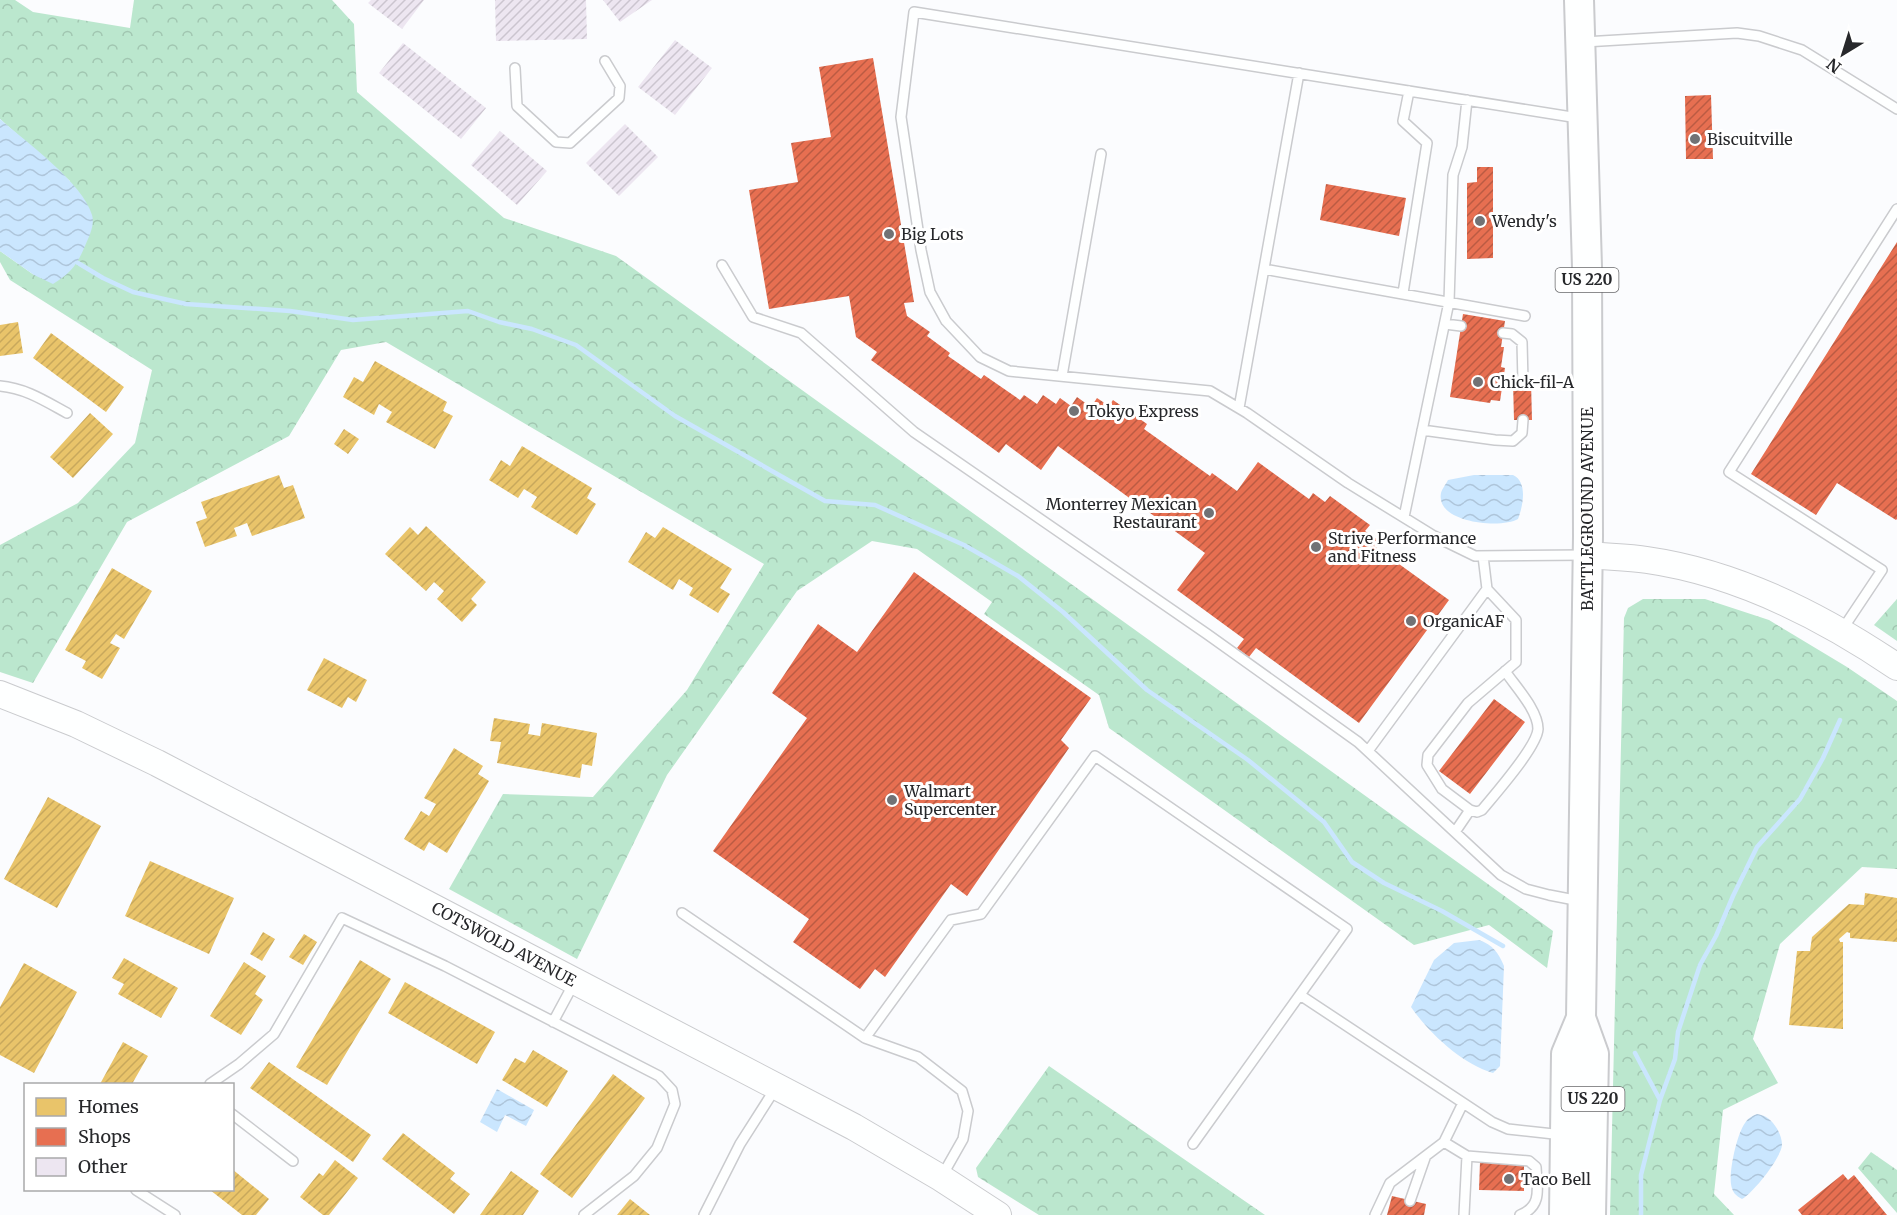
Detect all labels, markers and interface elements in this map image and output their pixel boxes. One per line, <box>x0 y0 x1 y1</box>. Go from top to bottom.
north arrow <box>1813 24 1873 84</box>
text: N <box>1822 54 1845 78</box>
place label: Biscuitville <box>1707 129 1793 149</box>
marker: Biscuitville <box>1688 132 1702 146</box>
place label: Wendy's <box>1491 211 1557 231</box>
marker: Wendy's <box>1473 214 1487 228</box>
place label: Big Lots <box>901 224 964 244</box>
marker: Big Lots <box>882 227 896 241</box>
road number: US 220 <box>1556 268 1618 292</box>
place label: Chick-fil-A <box>1490 372 1575 392</box>
marker: Chick-fil-A <box>1471 375 1485 389</box>
place label: Tokyo Express <box>1086 401 1199 421</box>
marker: Tokyo Express <box>1067 404 1081 418</box>
street label: BATTLEGROUND AVENUE <box>1577 406 1597 611</box>
place label: Monterrey Mexican Restaurant <box>1046 494 1198 532</box>
marker: Monterrey Mexican Restaurant <box>1202 506 1216 520</box>
place label: Strive Performance and Fitness <box>1328 528 1476 566</box>
marker: Strive Performance and Fitness <box>1309 540 1323 554</box>
place label: OrganicAF <box>1423 611 1505 631</box>
marker: OrganicAF <box>1404 614 1418 628</box>
place label: Walmart Supercenter <box>903 781 997 819</box>
marker: Walmart Supercenter <box>885 793 899 807</box>
street label: COTSWOLD AVENUE <box>428 897 580 991</box>
legend <box>24 1083 234 1191</box>
road number: US 220 <box>1562 1087 1624 1111</box>
text: Homes <box>78 1095 139 1118</box>
text: Shops <box>78 1125 131 1148</box>
text: Other <box>78 1155 128 1178</box>
place label: Taco Bell <box>1521 1169 1591 1189</box>
marker: Taco Bell <box>1502 1172 1516 1186</box>

